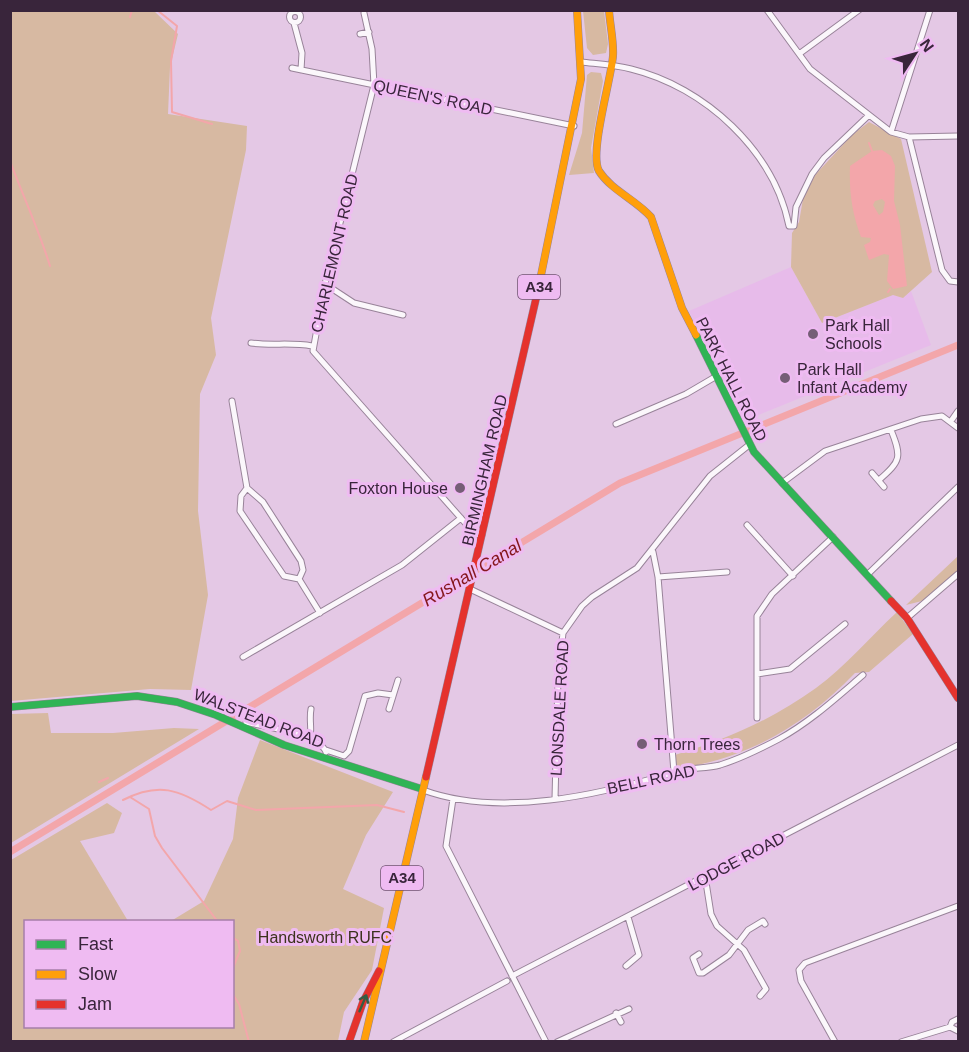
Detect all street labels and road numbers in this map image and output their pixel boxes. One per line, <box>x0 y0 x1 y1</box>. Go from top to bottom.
street label: QUEEN'S ROAD <box>372 77 494 118</box>
street label: CHARLEMONT ROAD <box>308 172 361 334</box>
road number: A34 <box>518 275 560 299</box>
street label: PARK HALL ROAD <box>693 314 770 444</box>
street label: BIRMINGHAM ROAD <box>459 393 510 547</box>
street label: LONSDALE ROAD <box>547 640 572 776</box>
street label: WALSTEAD ROAD <box>191 686 326 751</box>
street label: BELL ROAD <box>606 762 697 797</box>
street label: LODGE ROAD <box>685 829 787 894</box>
road number: A34 <box>381 866 423 890</box>

